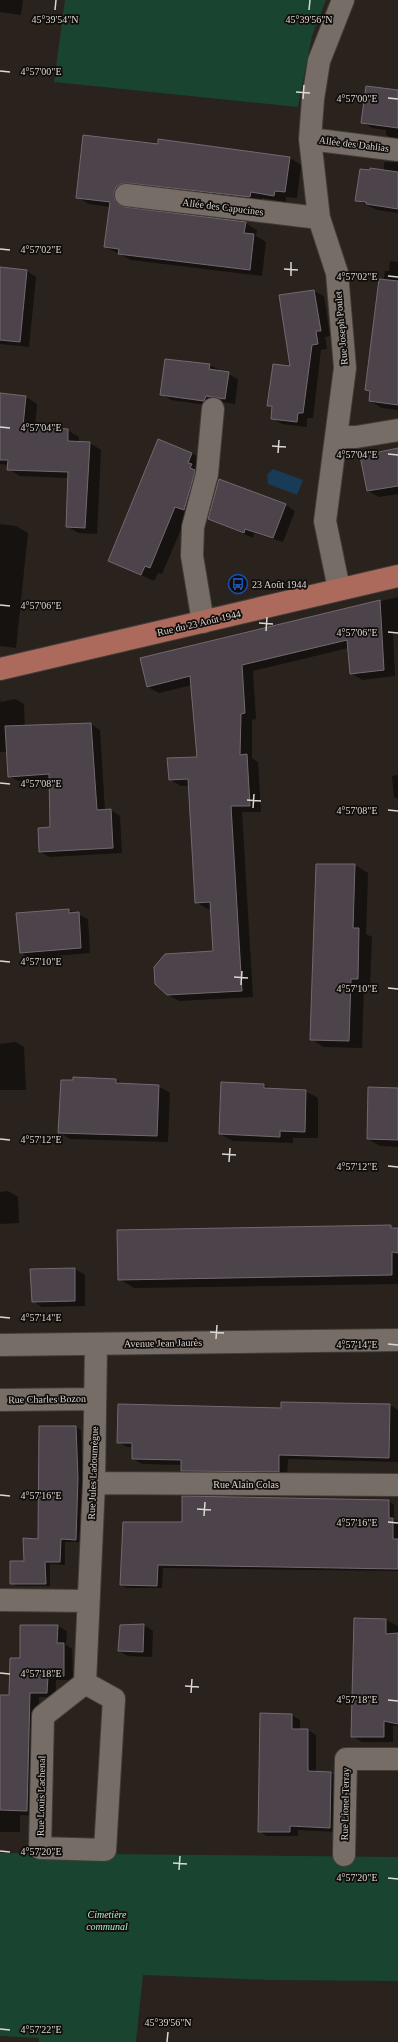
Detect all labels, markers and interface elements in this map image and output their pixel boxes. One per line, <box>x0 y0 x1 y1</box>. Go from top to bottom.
text: 45°39'54"N <box>31 14 79 25</box>
text: 45°39'56"N <box>285 14 333 25</box>
text: 4°57'00"E <box>21 66 62 77</box>
text: 4°57'00"E <box>337 93 378 104</box>
street label: Allée des Dahlias <box>318 134 390 154</box>
street label: Allée des Capucines <box>182 197 264 217</box>
text: 4°57'02"E <box>21 244 62 255</box>
text: 4°57'02"E <box>337 271 378 282</box>
street label: Rue Joseph Poulet <box>332 290 350 365</box>
text: 4°57'04"E <box>21 422 62 433</box>
text: 4°57'04"E <box>337 449 378 460</box>
bus stop icon: 23 Août 1944 <box>227 573 249 595</box>
place label: 23 Août 1944 <box>252 579 306 590</box>
text: 4°57'06"E <box>21 600 62 611</box>
street label: Rue du 23 Août 1944 <box>156 608 242 638</box>
text: 4°57'06"E <box>337 627 378 638</box>
text: 4°57'08"E <box>21 778 62 789</box>
text: 4°57'08"E <box>337 805 378 816</box>
text: 4°57'10"E <box>21 956 62 967</box>
text: 4°57'10"E <box>337 983 378 994</box>
text: 4°57'12"E <box>21 1134 62 1145</box>
text: 4°57'12"E <box>337 1161 378 1172</box>
text: 4°57'14"E <box>21 1312 62 1323</box>
street label: Avenue Jean Jaurès <box>124 1337 202 1349</box>
text: 4°57'14"E <box>337 1339 378 1350</box>
street label: Rue Charles Bozon <box>8 1393 86 1405</box>
street label: Rue Jules Ladoumègue <box>86 1426 100 1520</box>
street label: Rue Alain Colas <box>213 1479 279 1490</box>
text: 4°57'16"E <box>21 1490 62 1501</box>
text: 4°57'16"E <box>337 1517 378 1528</box>
text: 4°57'18"E <box>21 1668 62 1679</box>
text: 4°57'18"E <box>337 1694 378 1705</box>
street label: Rue Louis Lachenal <box>35 1755 47 1836</box>
street label: Rue Lionel Terray <box>339 1767 351 1841</box>
text: 4°57'20"E <box>21 1846 62 1857</box>
text: 4°57'20"E <box>337 1872 378 1883</box>
park label: Cimetière communal <box>86 1909 128 1932</box>
text: 45°39'56"N <box>144 2017 192 2028</box>
text: 4°57'22"E <box>21 2024 62 2035</box>

